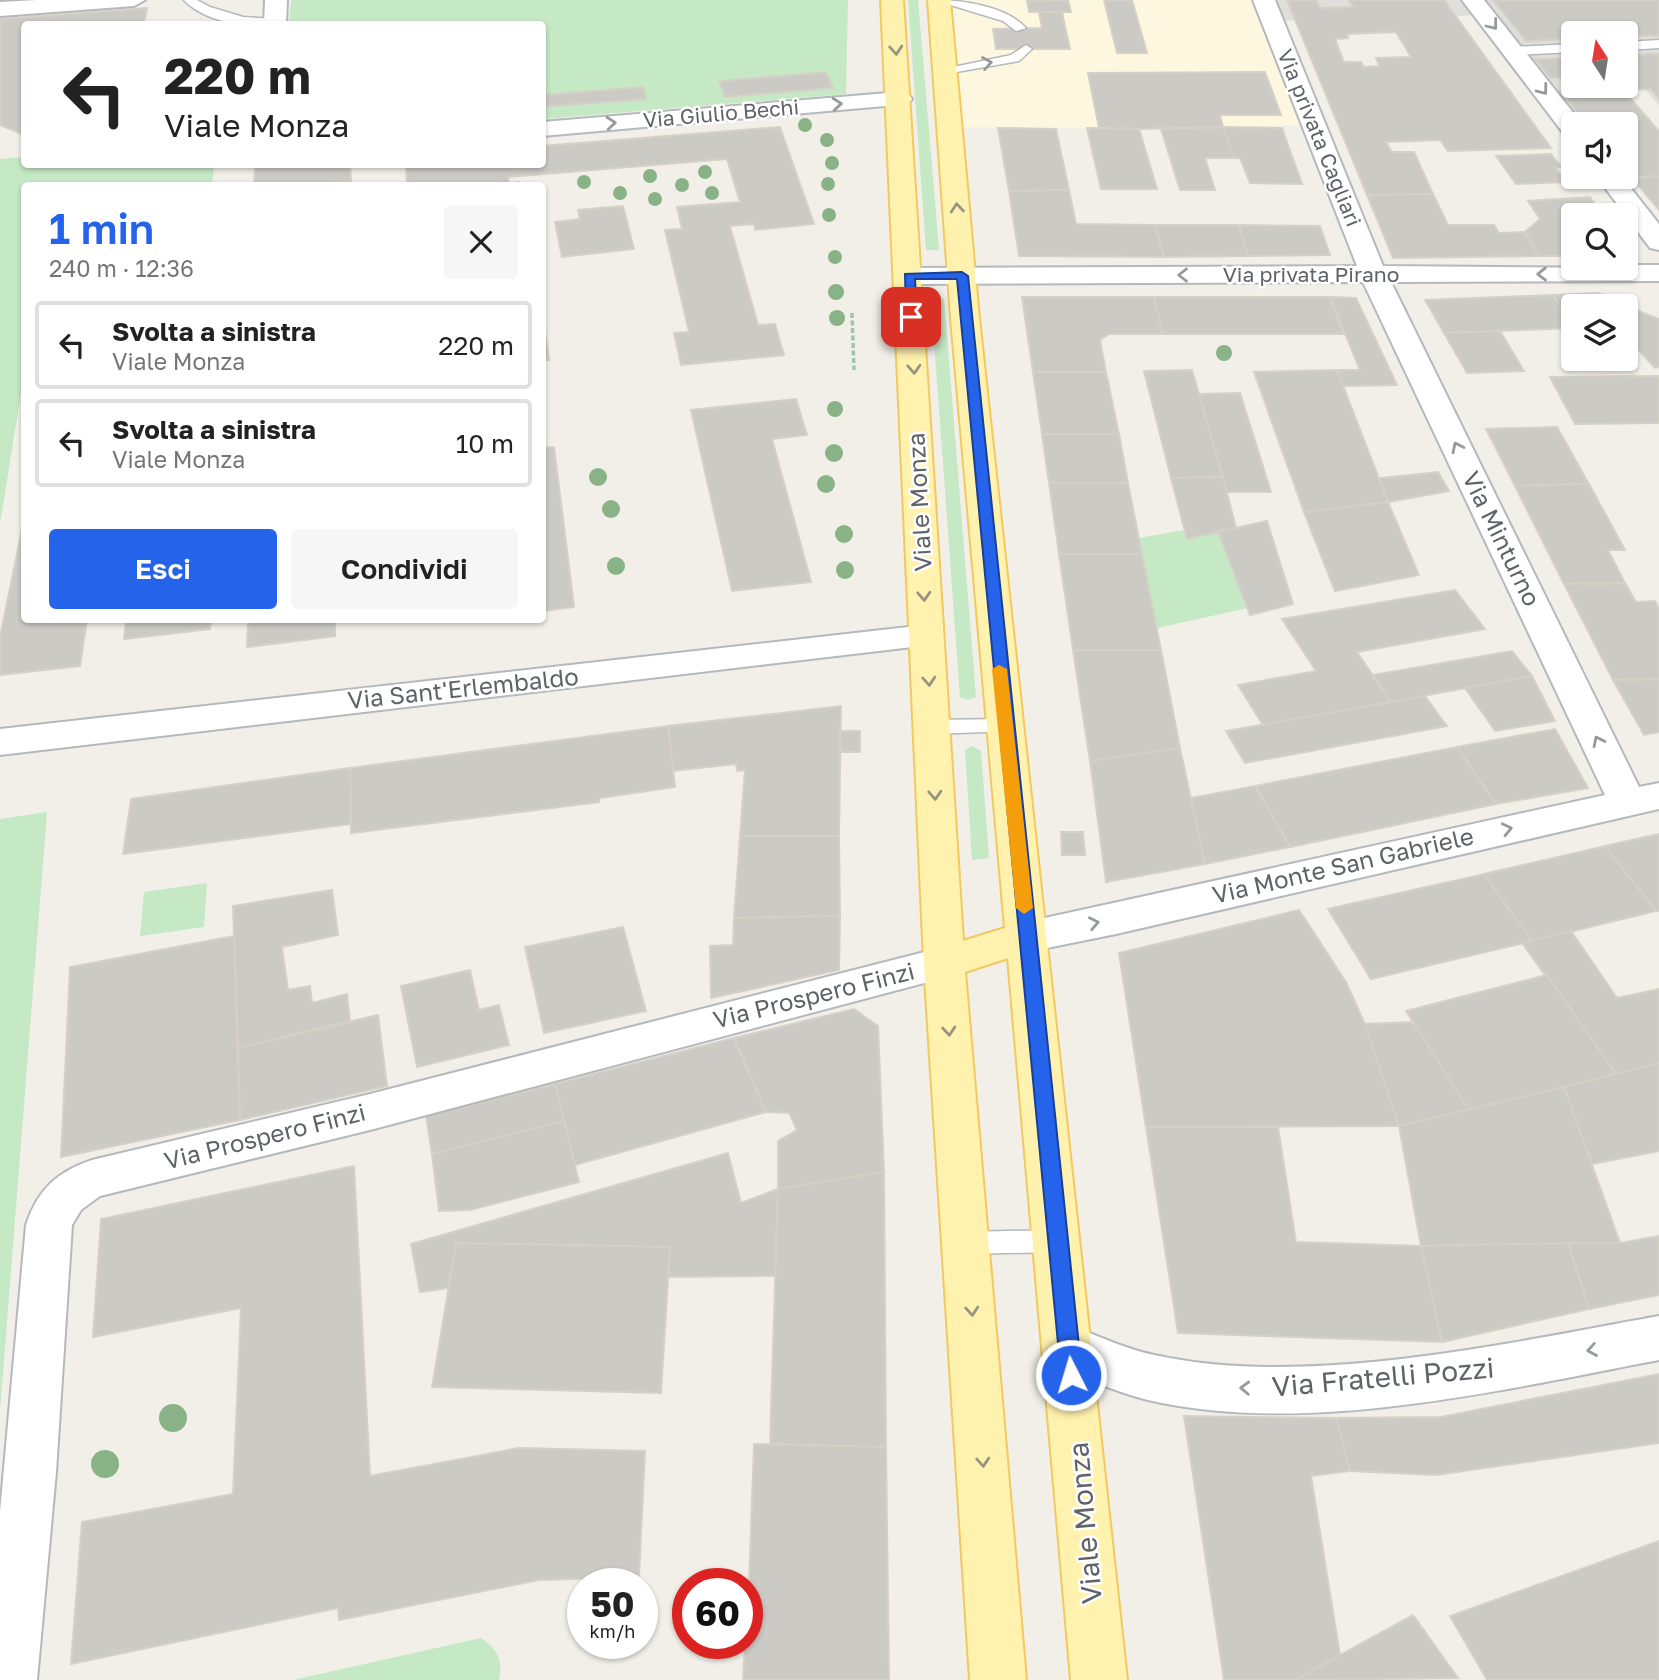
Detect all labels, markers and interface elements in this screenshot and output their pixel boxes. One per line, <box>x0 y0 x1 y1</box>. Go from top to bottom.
one-way arrow <box>1485 18 1498 30</box>
north arrow <box>1561 21 1638 98</box>
map controls <box>1561 21 1638 371</box>
one-way arrow <box>888 44 903 55</box>
street label: Via privata Cagliari <box>1272 45 1367 230</box>
text: 220 m <box>164 46 311 105</box>
icon: left <box>49 49 140 140</box>
one-way arrow <box>981 56 993 71</box>
one-way arrow <box>1535 82 1548 95</box>
street label: Via Giulio Bechi <box>642 93 800 133</box>
one-way arrow <box>832 97 843 112</box>
text: Viale Monza <box>164 106 349 144</box>
button: sound <box>1561 112 1638 189</box>
one-way arrow <box>605 116 616 131</box>
one-way arrow <box>950 202 965 213</box>
text: 1 min <box>49 203 154 253</box>
button: search <box>1561 203 1638 280</box>
button: close <box>444 205 518 279</box>
text: 240 m · 12:36 <box>49 254 194 282</box>
street label: Via privata Pirano <box>1223 261 1399 287</box>
one-way arrow <box>1536 266 1547 282</box>
one-way arrow <box>1177 267 1188 283</box>
pin <box>881 287 941 347</box>
button: layers <box>1561 294 1638 371</box>
icon: arrive <box>892 298 930 336</box>
text: Svolta a sinistra <box>112 316 316 347</box>
icon: left <box>53 326 91 364</box>
text: 220 m <box>438 330 514 361</box>
text: Viale Monza <box>112 347 245 375</box>
one-way arrow <box>906 363 921 374</box>
text: Svolta a sinistra <box>112 414 316 445</box>
icon: left <box>53 424 91 462</box>
text: 10 m <box>456 428 514 459</box>
street label: Viale Monza <box>900 432 937 572</box>
one-way arrow <box>1451 442 1465 454</box>
text: Viale Monza <box>112 445 245 473</box>
street label: Via Minturno <box>1457 466 1547 610</box>
button: Esci <box>49 529 277 609</box>
button: Condividi <box>291 529 518 609</box>
one-way arrow <box>917 591 932 602</box>
street label: Via Sant'Erlembaldo <box>346 661 580 714</box>
one-way arrow <box>921 676 936 687</box>
one-way arrow <box>1592 736 1606 748</box>
one-way arrow <box>927 790 942 801</box>
street label: Via Monte San Gabriele <box>1209 820 1476 909</box>
one-way arrow <box>1501 823 1513 837</box>
one-way arrow <box>1088 917 1100 932</box>
street label: Via Prospero Finzi <box>710 956 917 1034</box>
one-way arrow <box>941 1026 956 1037</box>
street label: Via Prospero Finzi <box>161 1097 368 1175</box>
one-way arrow <box>964 1306 979 1317</box>
position arrow <box>1034 1338 1108 1412</box>
one-way arrow <box>1586 1342 1598 1357</box>
street label: Via Fratelli Pozzi <box>1270 1350 1495 1403</box>
one-way arrow <box>1239 1380 1250 1395</box>
street label: Viale Monza <box>1061 1441 1108 1605</box>
one-way arrow <box>975 1456 990 1467</box>
speed limit sign: 60 <box>672 1568 763 1659</box>
text: 50 <box>590 1583 635 1625</box>
text: km/h <box>590 1620 635 1642</box>

